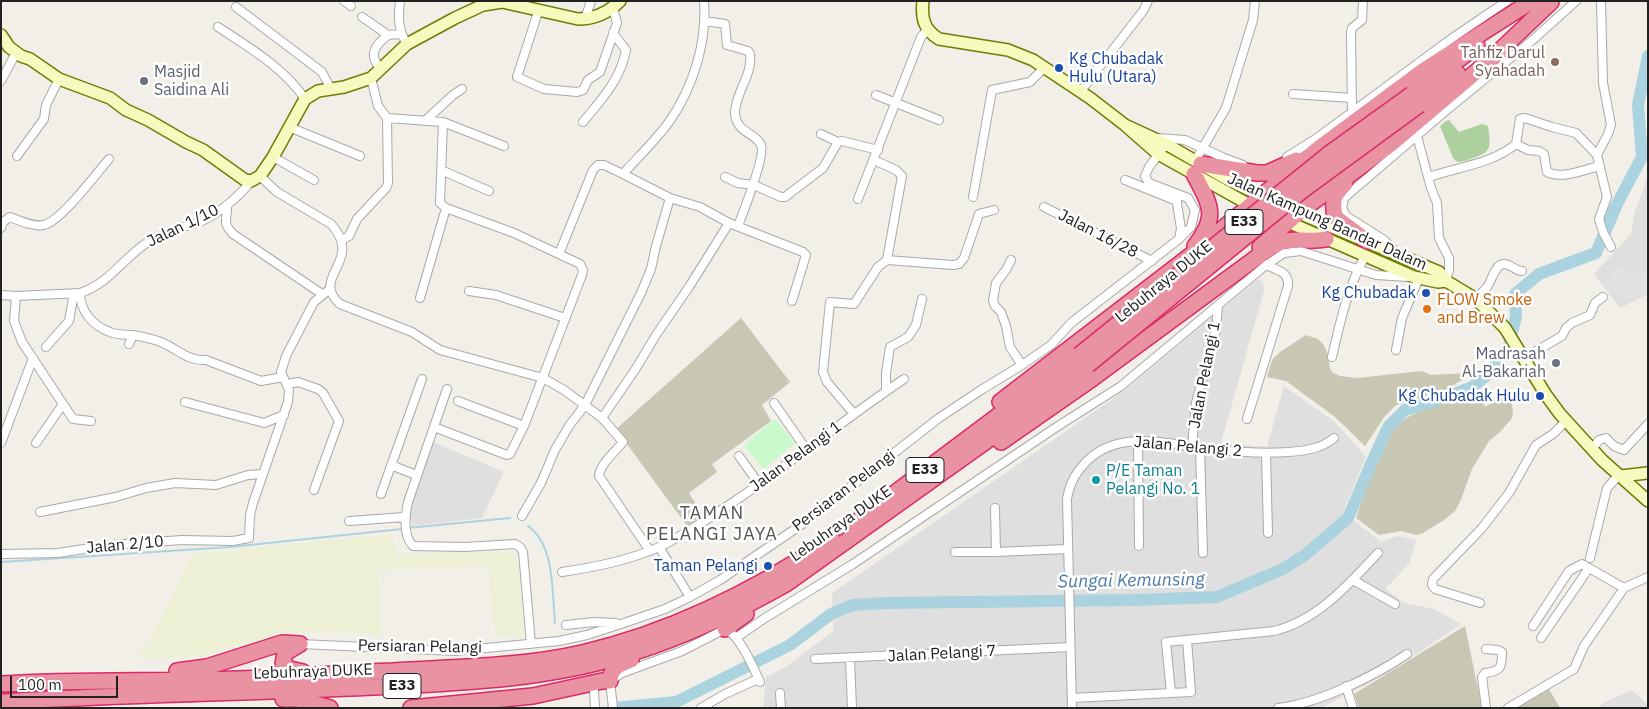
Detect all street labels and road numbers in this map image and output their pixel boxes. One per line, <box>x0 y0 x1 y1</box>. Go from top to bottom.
street label: Jalan Kampung Bandar Dalam <box>1224 169 1430 275</box>
street label: Jalan 1/10 <box>144 200 222 252</box>
street label: Jalan 16/28 <box>1055 206 1141 262</box>
road number: E33 <box>1225 210 1263 234</box>
street label: Lebuhraya DUKE <box>1112 237 1216 327</box>
street label: Jalan Pelangi 1 <box>1185 320 1225 430</box>
street label: Jalan Pelangi 1 <box>746 417 846 497</box>
street label: Jalan Pelangi 2 <box>1133 433 1243 461</box>
street label: Persiaran Pelangi <box>789 446 899 536</box>
road number: E33 <box>906 458 944 482</box>
street label: Lebuhraya DUKE <box>787 482 895 566</box>
street label: Jalan 2/10 <box>86 532 164 558</box>
street label: Persiaran Pelangi <box>358 636 482 658</box>
street label: Jalan Pelangi 7 <box>887 642 997 666</box>
street label: Lebuhraya DUKE <box>253 660 373 684</box>
road number: E33 <box>383 674 421 698</box>

